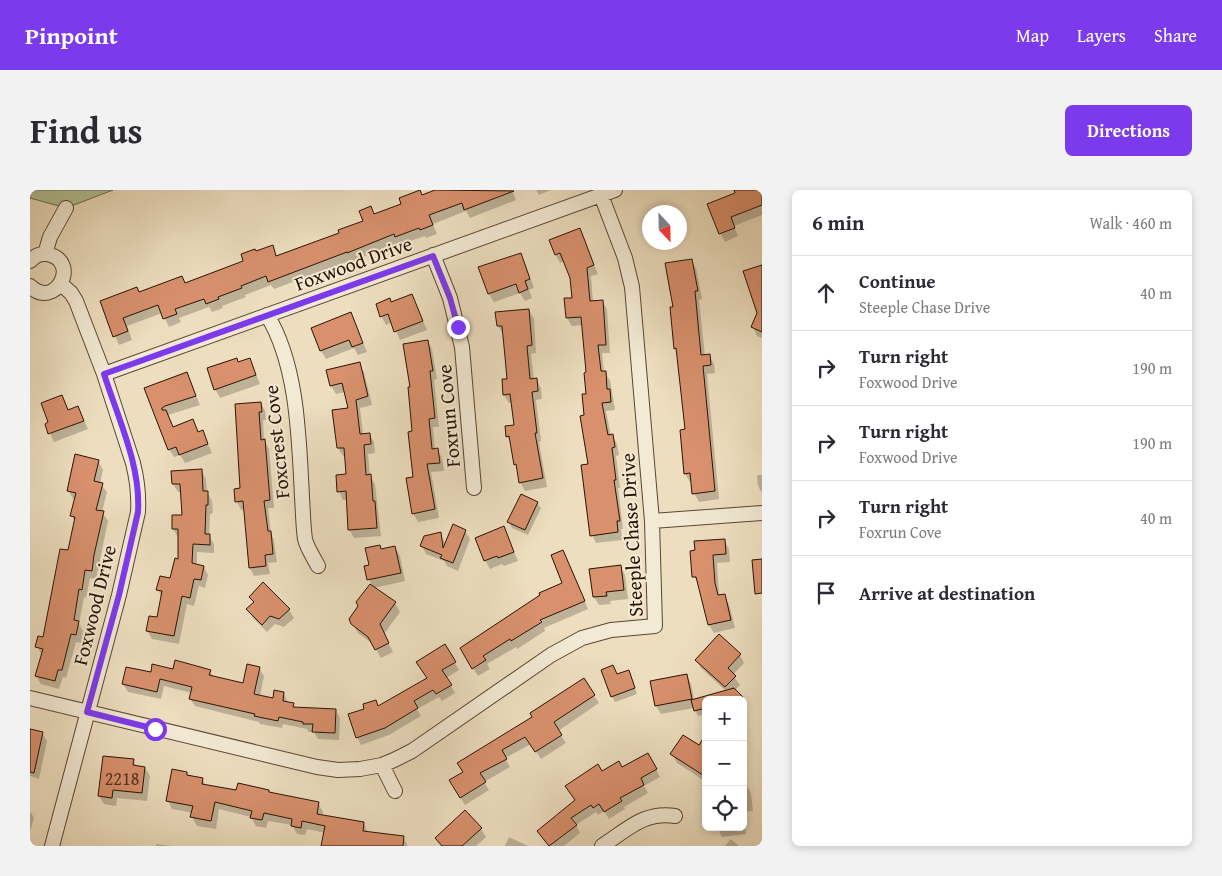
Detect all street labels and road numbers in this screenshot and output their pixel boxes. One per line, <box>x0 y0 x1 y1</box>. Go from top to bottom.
street label: Foxwood Drive <box>290 228 416 298</box>
street label: Foxrun Cove <box>429 363 467 469</box>
street label: Foxcrest Cove <box>256 384 296 500</box>
street label: Steeple Chase Drive <box>612 452 650 618</box>
street label: Foxwood Drive <box>65 542 123 668</box>

